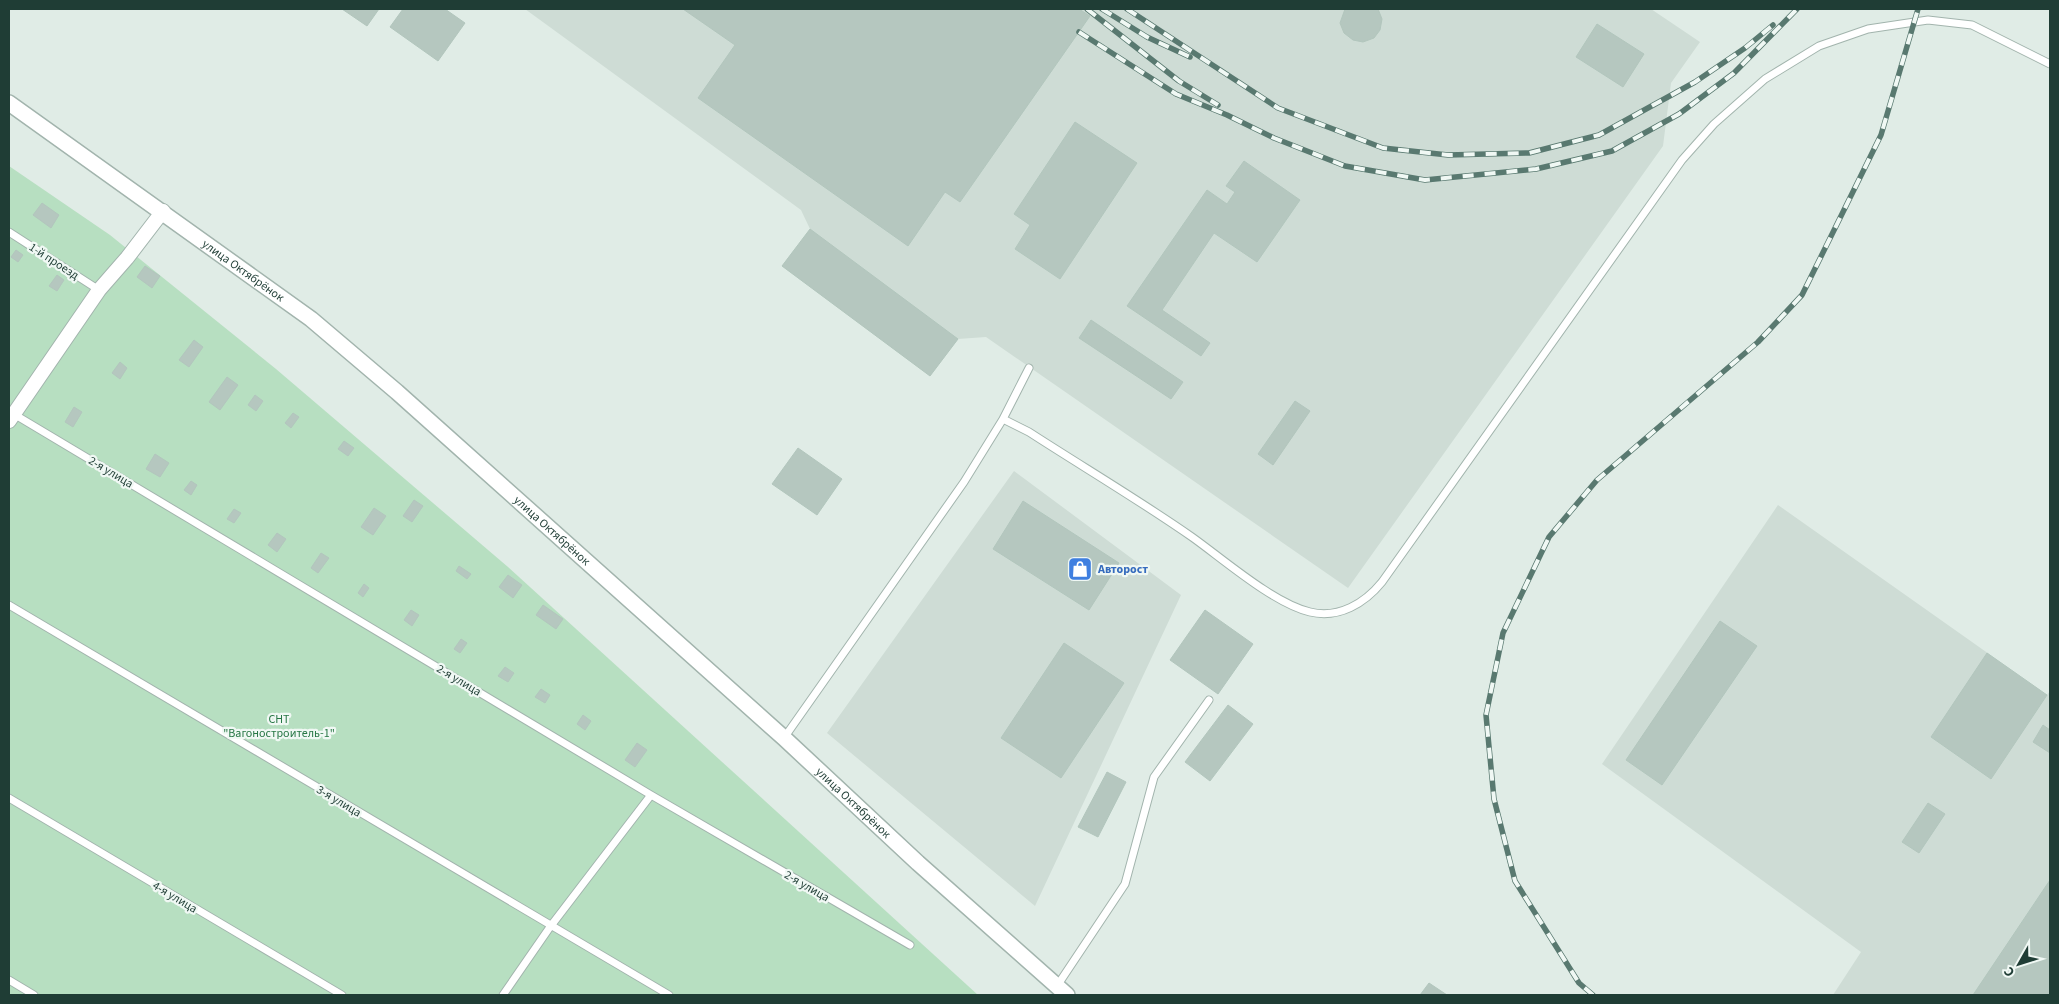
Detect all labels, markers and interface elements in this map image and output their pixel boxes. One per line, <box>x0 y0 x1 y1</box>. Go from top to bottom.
street label: улица Октябрёнок <box>198 236 287 306</box>
street label: 1-й проезд <box>25 239 83 284</box>
street label: 2-я улица <box>85 452 136 492</box>
street label: улица Октябрёнок <box>510 492 594 570</box>
shop icon: Авторост <box>1067 556 1093 582</box>
place label: Авторост <box>1097 561 1148 578</box>
street label: 2-я улица <box>433 660 484 700</box>
park label: СНТ "Вагоностроитель-1" <box>223 711 335 742</box>
street label: улица Октябрёнок <box>812 764 894 842</box>
street label: 3-я улица <box>313 781 364 821</box>
street label: 2-я улица <box>781 867 832 906</box>
street label: 4-я улица <box>149 877 200 917</box>
north arrow <box>1994 939 2044 989</box>
text: С <box>1999 962 2020 981</box>

